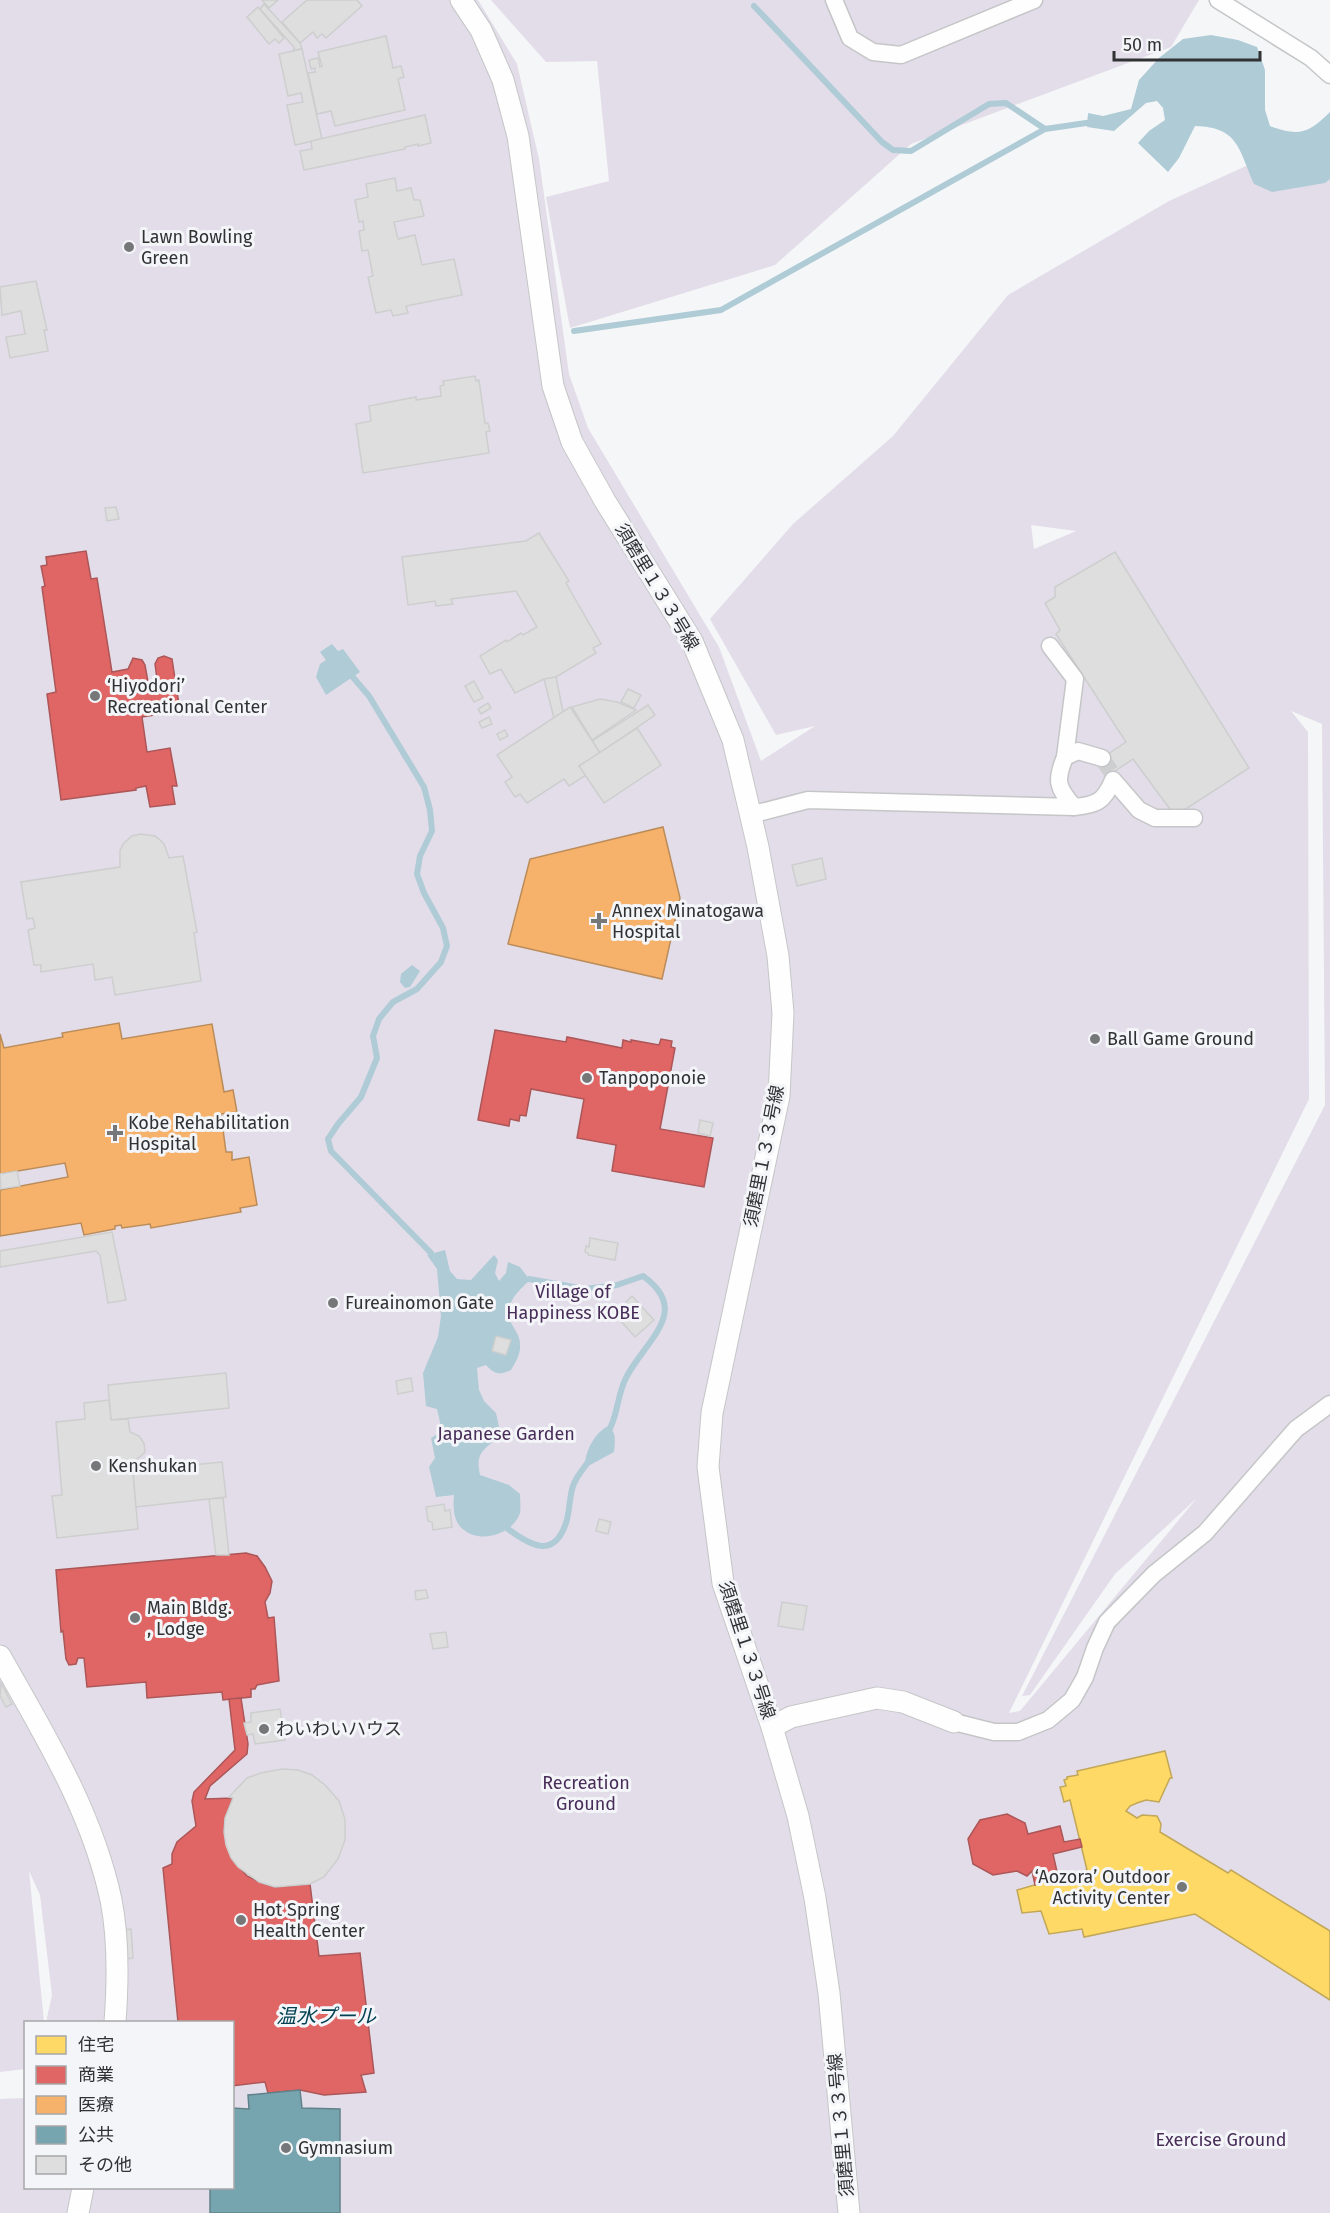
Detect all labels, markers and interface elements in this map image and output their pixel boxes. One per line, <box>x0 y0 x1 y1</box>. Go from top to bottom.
scale bar <box>1114 24 1260 62</box>
text: 50 m <box>1123 34 1162 56</box>
place label: Lawn Bowling Green <box>141 226 253 269</box>
marker: Lawn Bowling Green <box>122 240 136 254</box>
street label: 須磨里１３３号線 <box>610 520 704 654</box>
place label: ‘Hiyodori’ Recreational Center <box>107 675 267 718</box>
marker: ‘Hiyodori’ Recreational Center <box>88 689 102 703</box>
place label: Annex Minatogawa Hospital <box>612 900 764 943</box>
marker: Annex Minatogawa Hospital <box>590 912 608 930</box>
place label: Ball Game Ground <box>1107 1028 1254 1050</box>
marker: Ball Game Ground <box>1088 1032 1102 1046</box>
place label: Tanpoponoie <box>599 1067 706 1089</box>
marker: Tanpoponoie <box>580 1071 594 1085</box>
street label: 須磨里１３３号線 <box>739 1083 789 1229</box>
place label: Kobe Rehabilitation Hospital <box>128 1112 290 1155</box>
marker: Kobe Rehabilitation Hospital <box>106 1124 124 1142</box>
park label: Village of Happiness KOBE <box>506 1281 640 1324</box>
place label: Fureainomon Gate <box>345 1292 494 1314</box>
marker: Fureainomon Gate <box>326 1296 340 1310</box>
park label: Japanese Garden <box>437 1423 575 1445</box>
place label: Kenshukan <box>108 1455 197 1477</box>
marker: Kenshukan <box>89 1459 103 1473</box>
street label: 須磨里１３３号線 <box>714 1578 780 1722</box>
place label: Main Bldg. , Lodge <box>147 1597 232 1640</box>
marker: Main Bldg. , Lodge <box>128 1611 142 1625</box>
place label: わいわいハウス <box>276 1718 402 1740</box>
marker: わいわいハウス <box>257 1722 271 1736</box>
park label: Recreation Ground <box>542 1772 630 1815</box>
place label: ‘Aozora’ Outdoor Activity Center <box>1035 1866 1170 1909</box>
marker: ‘Aozora’ Outdoor Activity Center <box>1175 1880 1189 1894</box>
place label: Hot Spring Health Center <box>253 1899 365 1942</box>
marker: Hot Spring Health Center <box>234 1913 248 1927</box>
water label: 温水プール <box>276 2004 377 2028</box>
legend <box>24 2021 234 2189</box>
text: 住宅 <box>78 2034 114 2056</box>
street label: 須磨里１３３号線 <box>824 2052 858 2198</box>
text: 商業 <box>78 2064 114 2086</box>
text: 医療 <box>78 2094 114 2116</box>
text: 公共 <box>78 2124 114 2146</box>
park label: Exercise Ground <box>1155 2129 1287 2151</box>
place label: Gymnasium <box>298 2137 393 2159</box>
marker: Gymnasium <box>279 2141 293 2155</box>
text: その他 <box>78 2154 132 2176</box>

